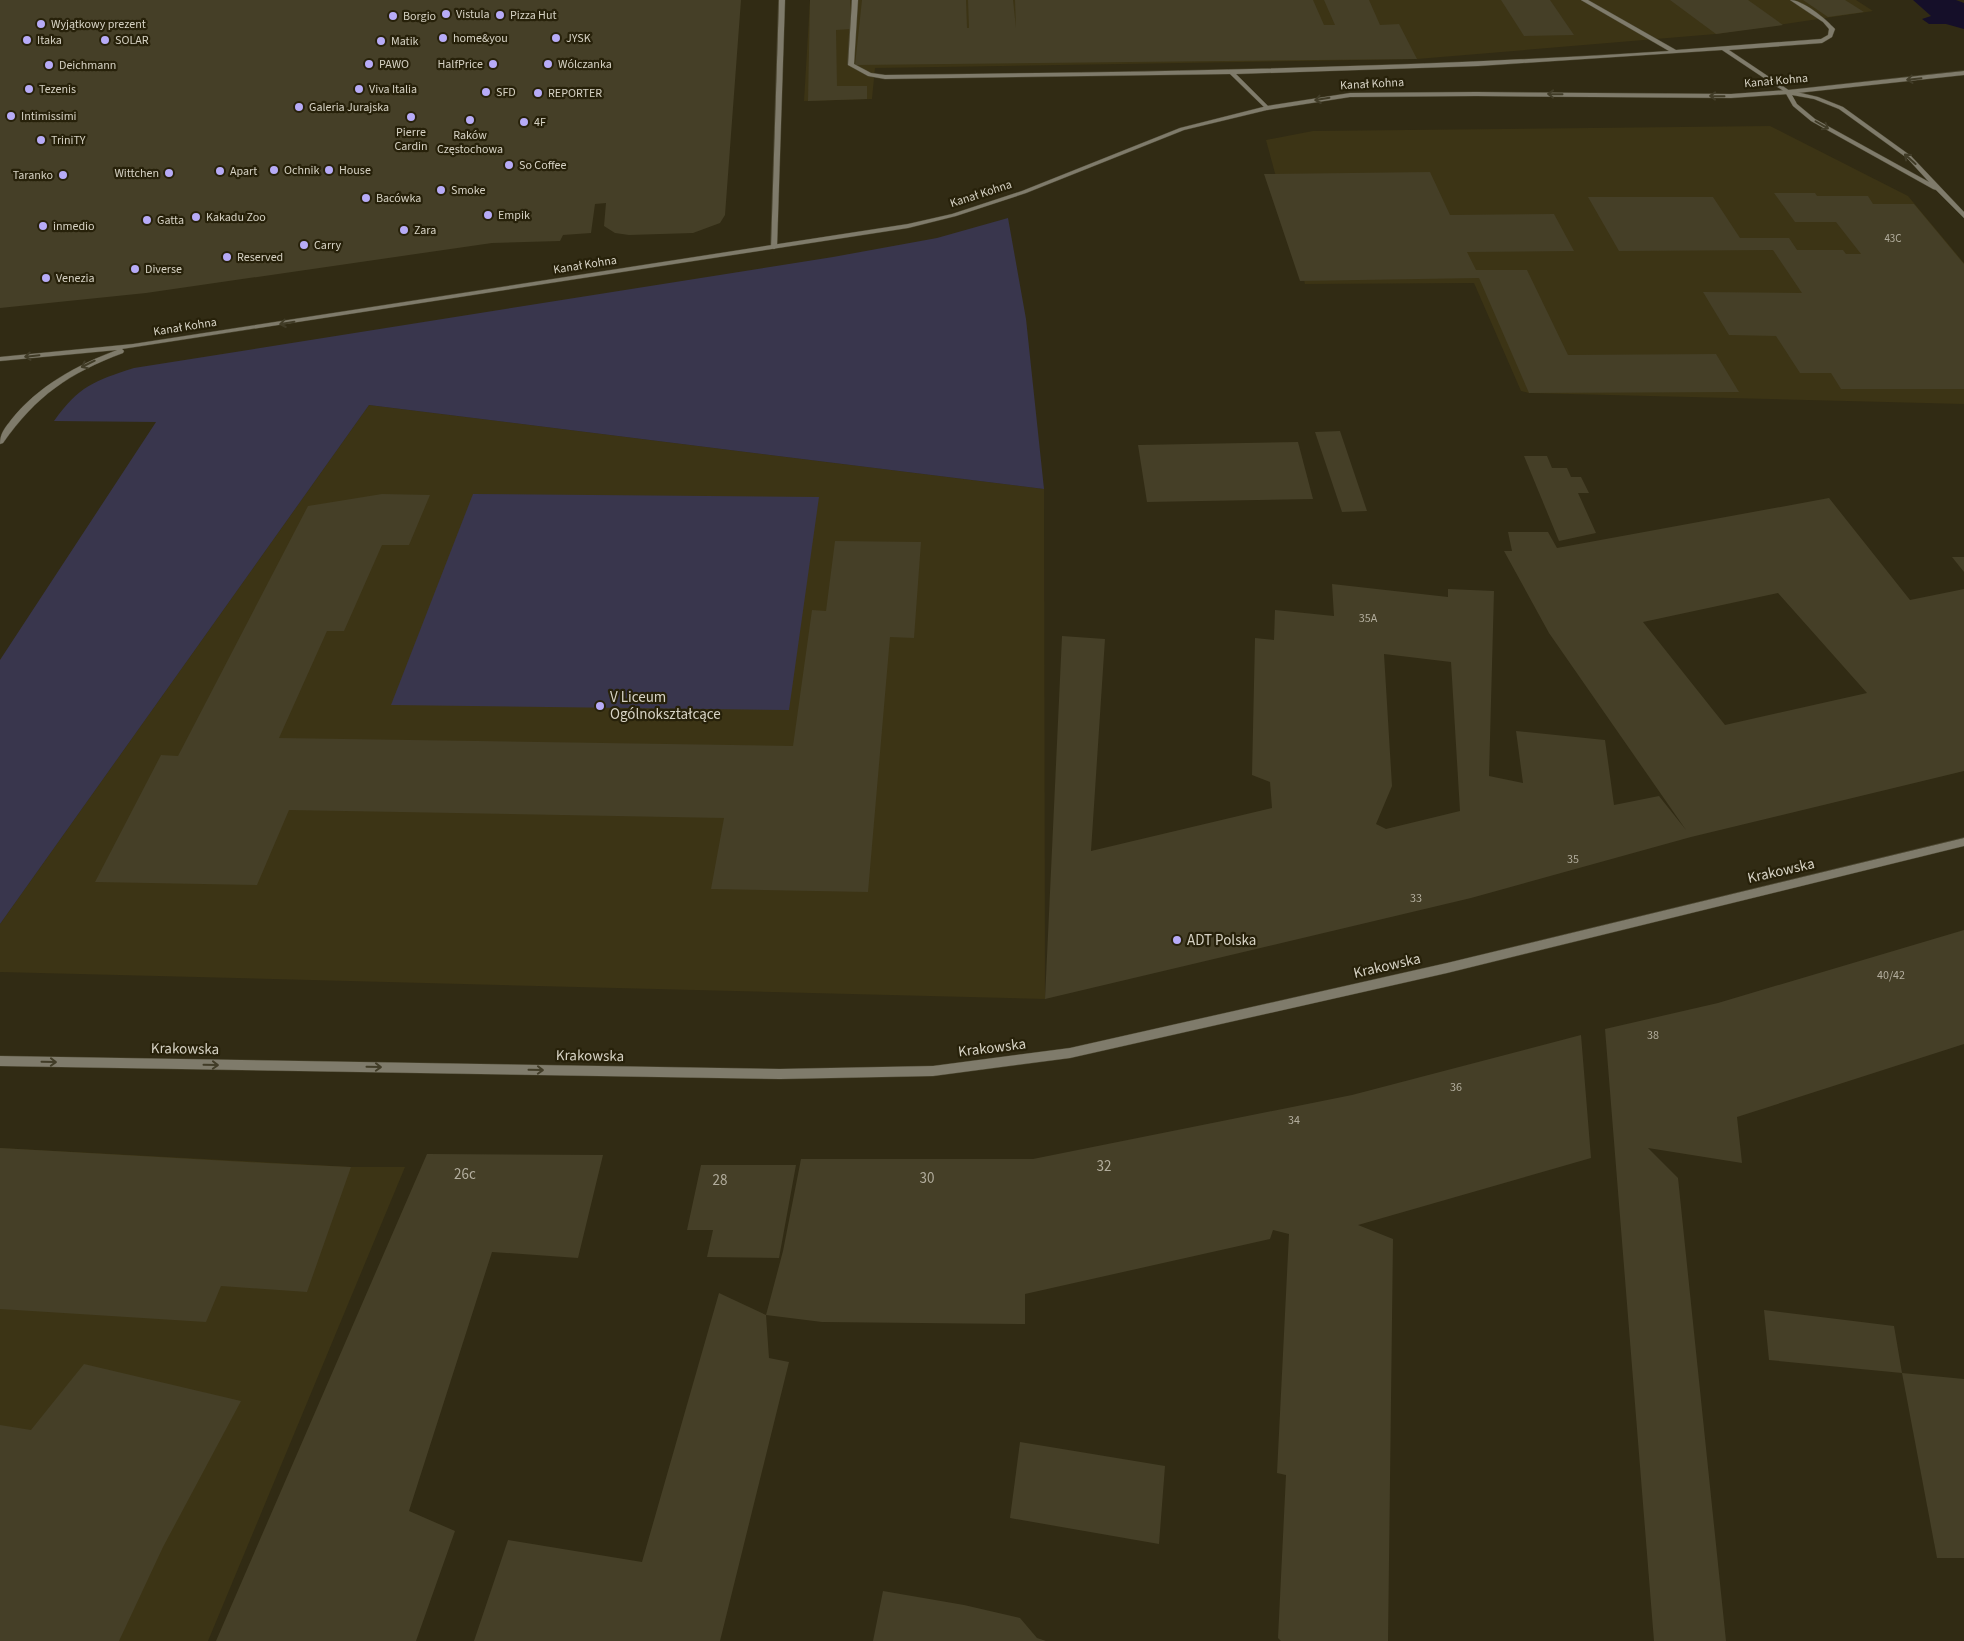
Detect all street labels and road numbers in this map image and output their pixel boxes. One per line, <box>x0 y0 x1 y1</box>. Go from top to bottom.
street label: Kanał Kohna <box>1743 70 1809 92</box>
street label: Kanał Kohna <box>1340 74 1404 94</box>
street label: Kanał Kohna <box>948 176 1014 212</box>
street label: Kanał Kohna <box>552 252 618 278</box>
street label: Kanał Kohna <box>152 314 218 340</box>
street label: Krakowska <box>1745 853 1817 889</box>
street label: Krakowska <box>1351 948 1423 984</box>
street label: Krakowska <box>957 1033 1027 1063</box>
street label: Krakowska <box>151 1038 219 1060</box>
street label: Krakowska <box>556 1045 624 1067</box>

